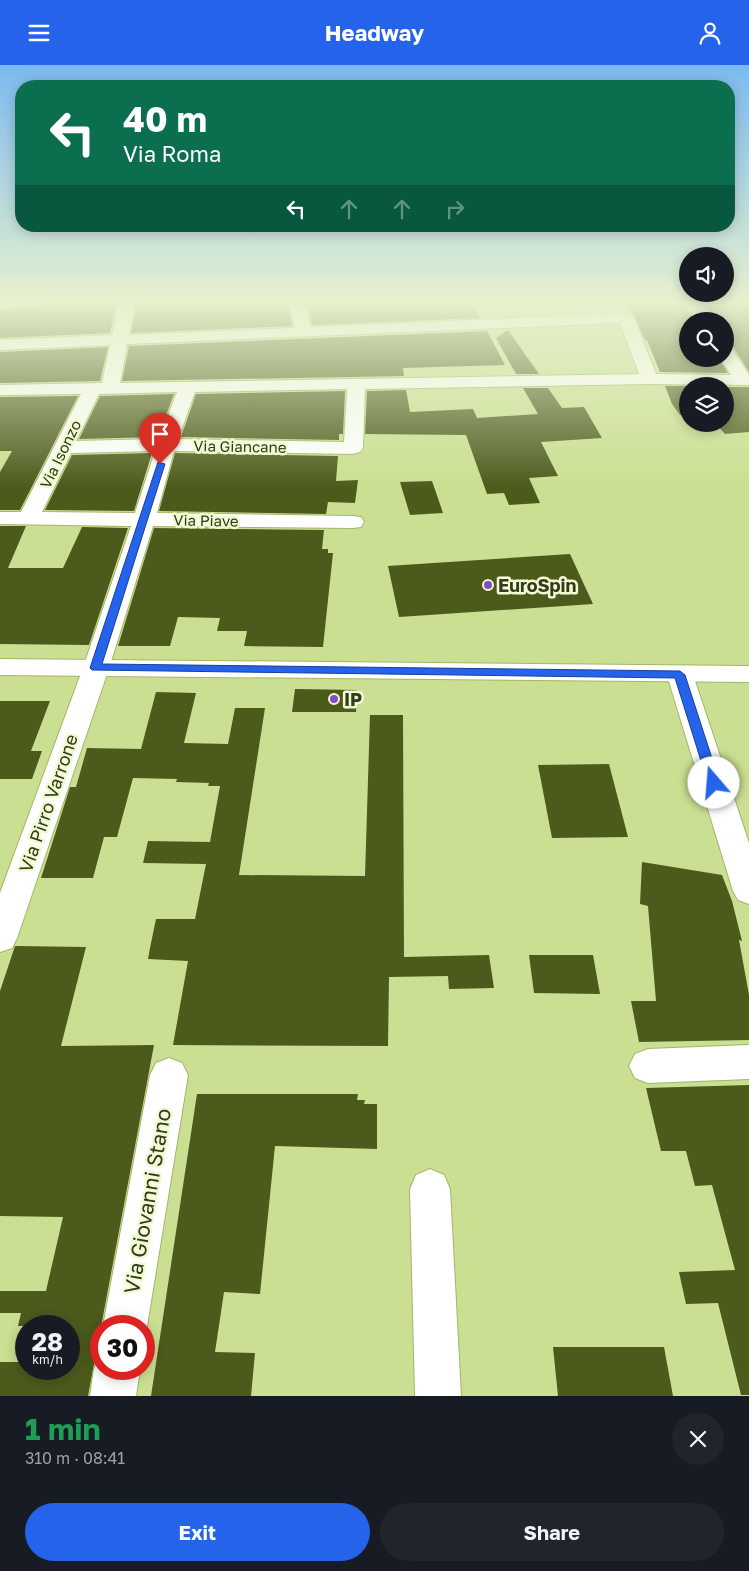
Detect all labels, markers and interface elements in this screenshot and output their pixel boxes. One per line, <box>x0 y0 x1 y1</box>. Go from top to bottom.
icon: menu <box>25 19 53 47</box>
text: Headway <box>325 19 424 46</box>
icon: person <box>696 19 724 47</box>
text: 40 m <box>123 98 207 140</box>
icon: left <box>40 100 105 165</box>
text: Via Roma <box>123 140 221 167</box>
icon: left <box>282 195 310 223</box>
icon: ahead <box>335 195 363 223</box>
icon: ahead <box>388 195 416 223</box>
icon: right <box>441 195 469 223</box>
map controls <box>679 247 734 432</box>
button: sound <box>679 247 734 302</box>
button: search <box>679 312 734 367</box>
button: layers <box>679 377 734 432</box>
pin <box>139 413 181 464</box>
street label: Via Isonzo <box>36 417 84 491</box>
icon: arrive <box>146 420 174 448</box>
street label: Via Giancane <box>193 436 287 456</box>
street label: Via Piave <box>173 510 239 530</box>
place label: EuroSpin <box>498 574 577 596</box>
marker: EuroSpin <box>482 579 494 591</box>
place label: IP <box>344 688 362 710</box>
marker: IP <box>328 693 340 705</box>
street label: Via Pirro Varrone <box>14 731 82 875</box>
position arrow <box>687 756 739 808</box>
street label: Via Giovanni Stano <box>118 1106 176 1296</box>
speed limit sign: 30 <box>90 1315 155 1380</box>
text: 28 <box>32 1326 63 1357</box>
text: km/h <box>32 1352 63 1367</box>
text: 1 min <box>25 1411 101 1447</box>
button: close <box>672 1413 724 1465</box>
text: 310 m · 08:41 <box>25 1448 125 1468</box>
button: Exit <box>25 1503 370 1561</box>
button: Share <box>380 1503 724 1561</box>

